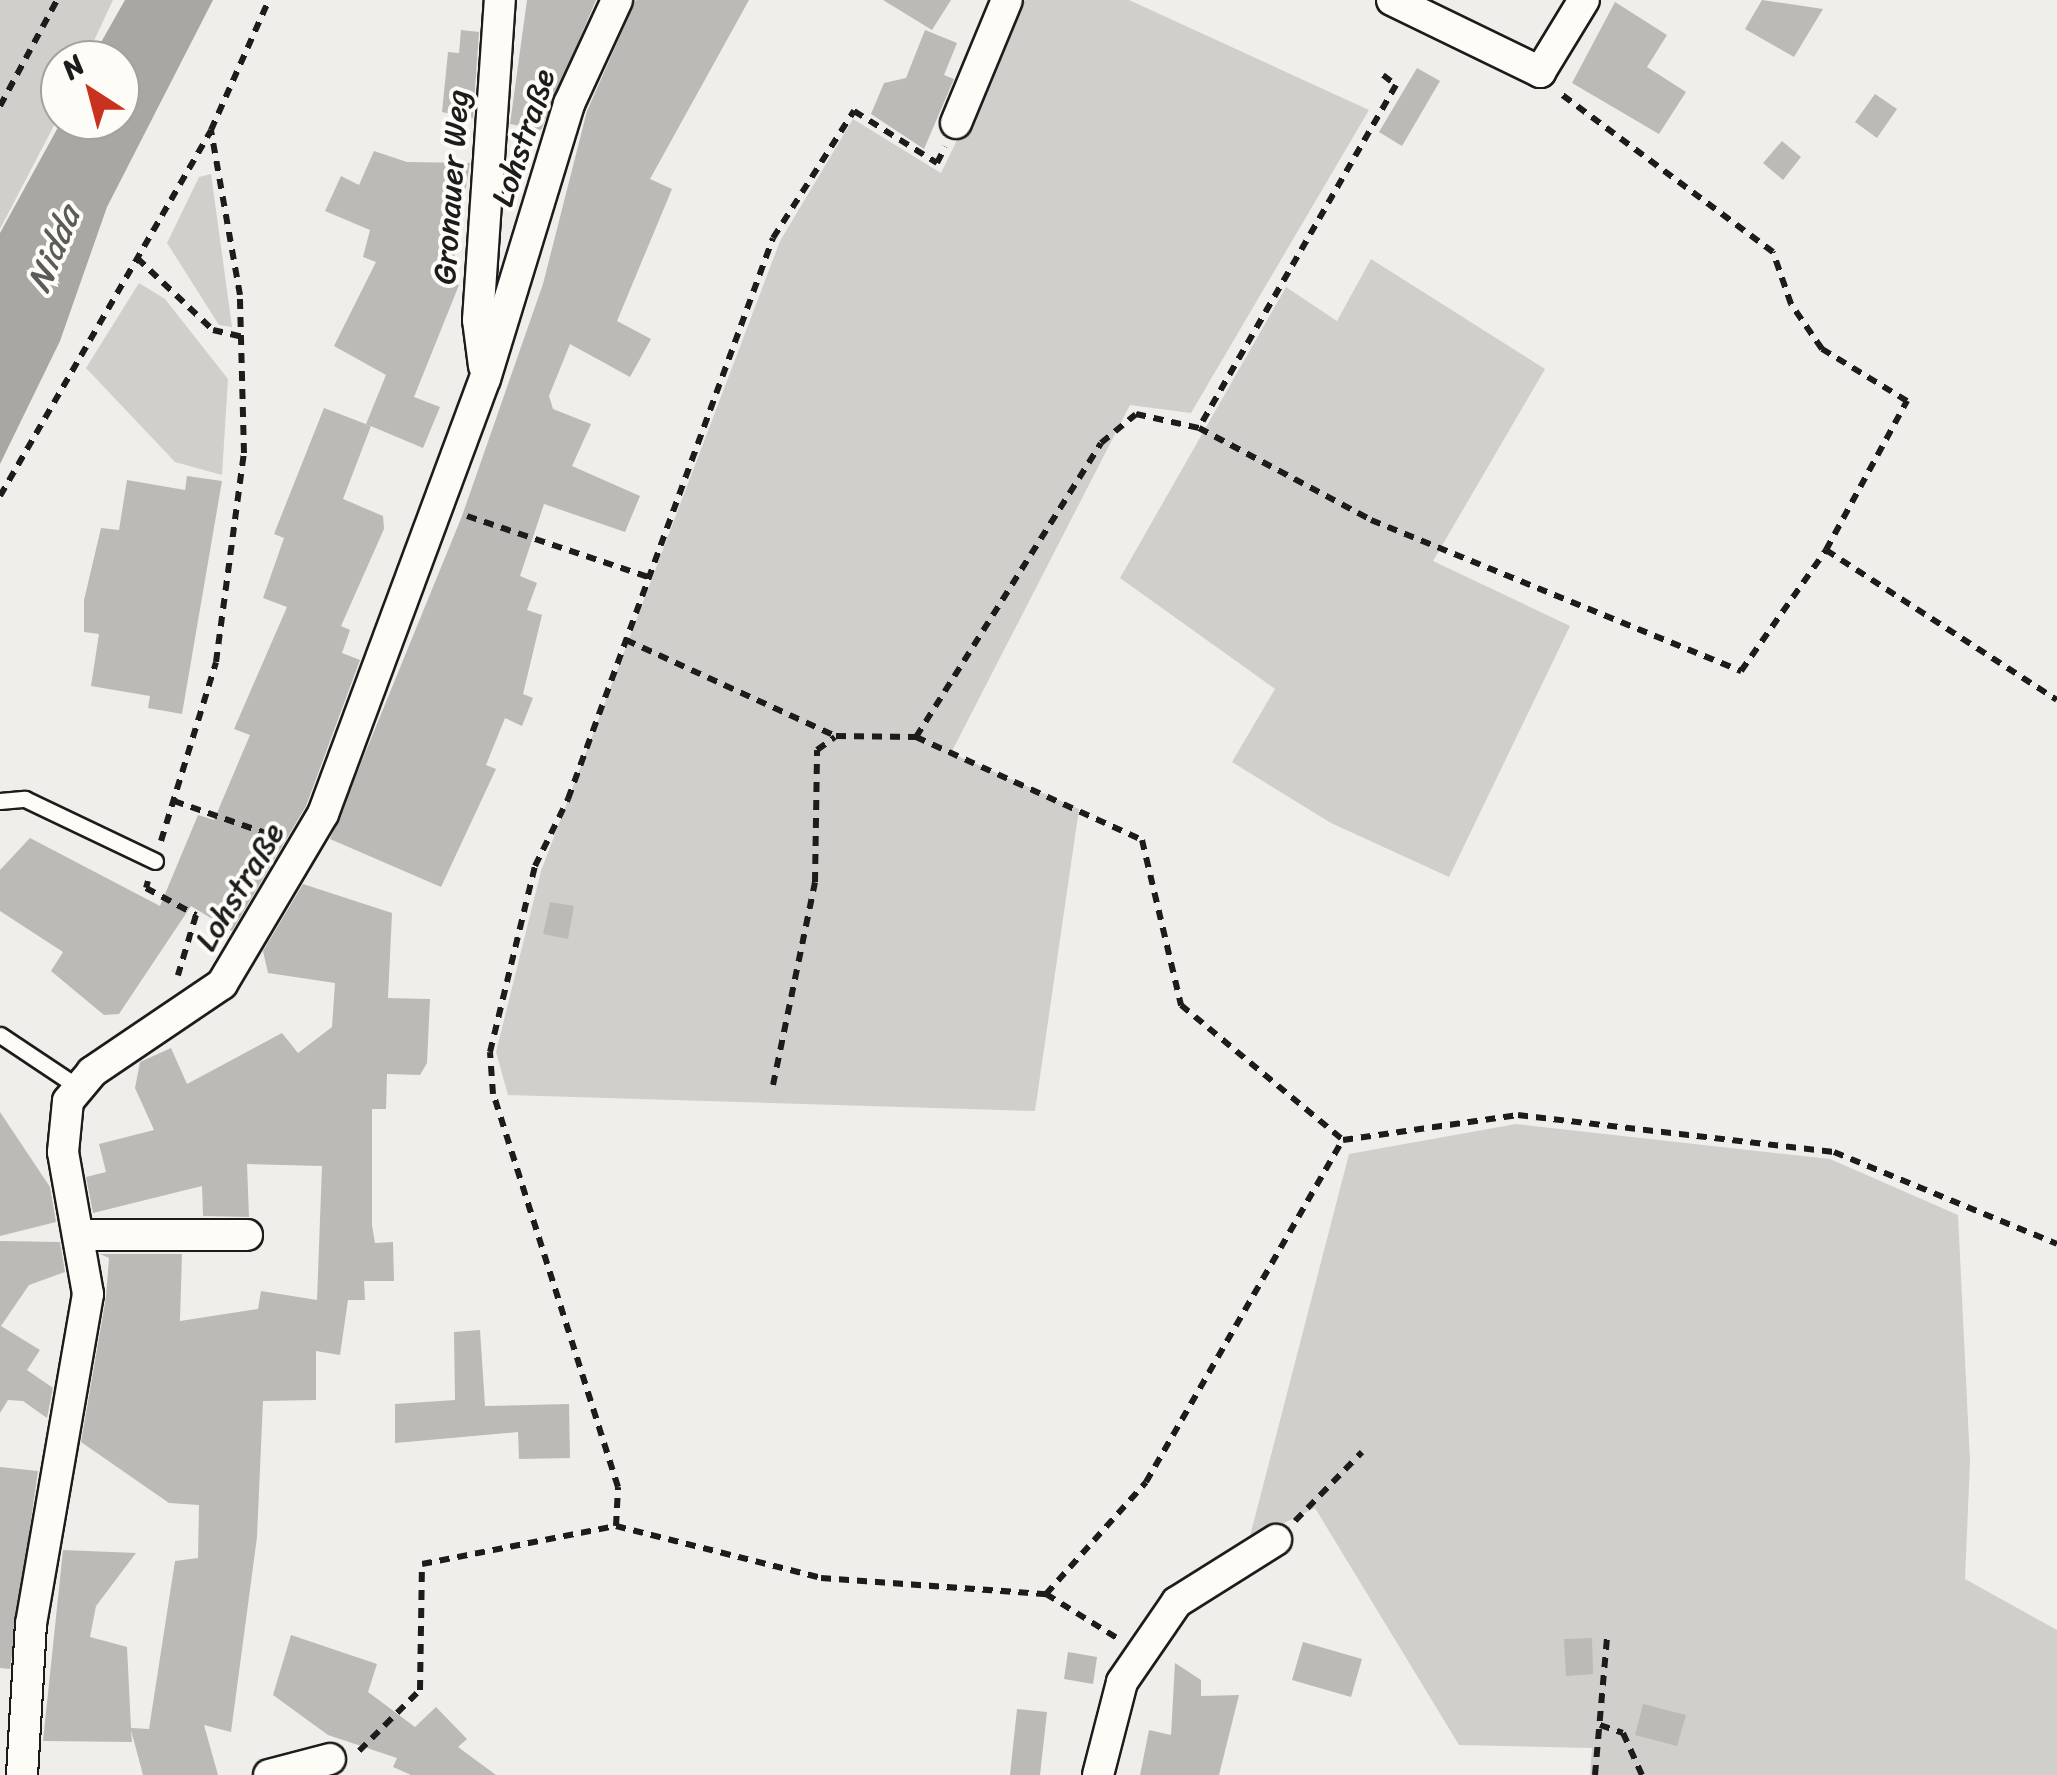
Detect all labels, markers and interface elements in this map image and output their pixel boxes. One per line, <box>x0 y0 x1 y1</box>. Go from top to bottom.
north arrow <box>40 40 140 140</box>
text: N <box>51 41 95 92</box>
street label: Lohstraße <box>484 64 564 212</box>
street label: Gronauer Weg <box>426 88 478 286</box>
water label: Nidda <box>17 200 89 298</box>
street label: Lohstraße <box>187 816 293 958</box>

